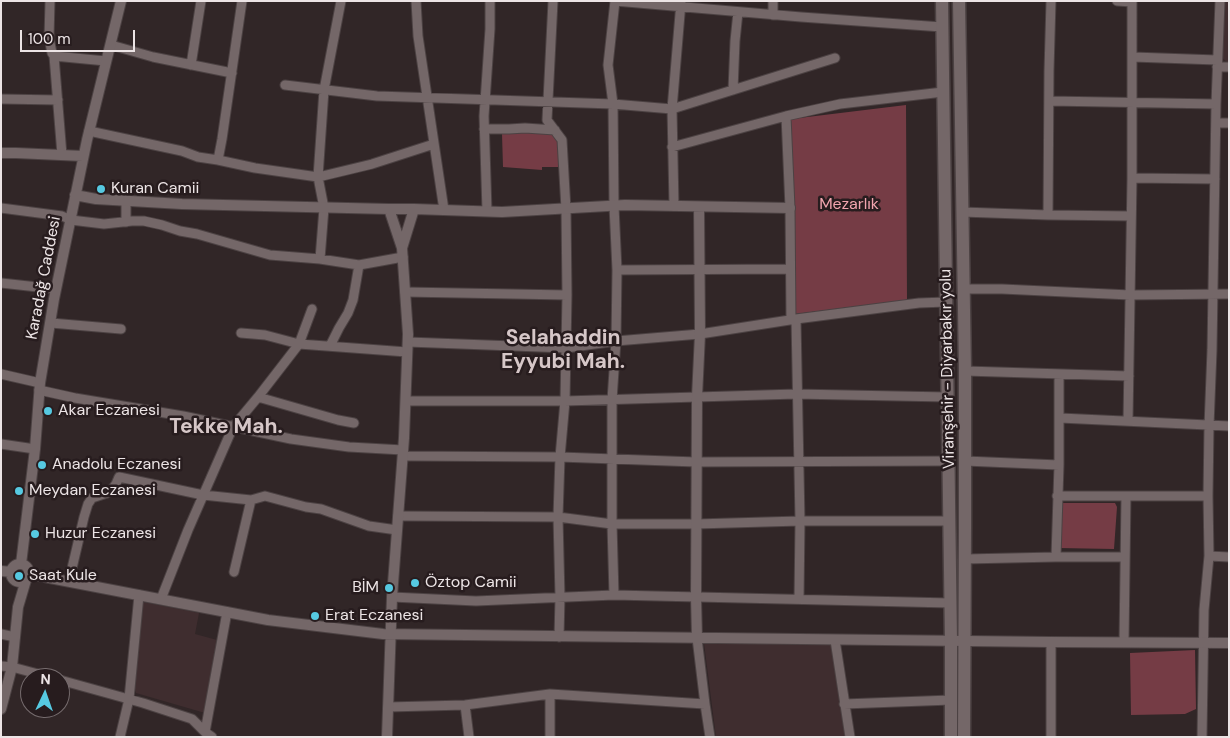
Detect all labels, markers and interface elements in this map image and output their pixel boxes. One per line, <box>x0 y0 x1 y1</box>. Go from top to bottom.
scale bar <box>22 20 138 52</box>
text: 100 m <box>28 29 71 49</box>
place label: Kuran Camii <box>111 179 199 199</box>
marker: Kuran Camii <box>95 183 107 195</box>
park label: Mezarlık <box>819 195 879 215</box>
street label: Karadağ Caddesi <box>23 215 65 341</box>
street label: Viranşehir - Diyarbakır yolu <box>937 269 959 469</box>
district label: Selahaddin Eyyubi Mah. <box>501 325 625 375</box>
place label: Akar Eczanesi <box>58 401 160 421</box>
marker: Akar Eczanesi <box>42 405 54 417</box>
district label: Tekke Mah. <box>169 414 283 440</box>
place label: Anadolu Eczanesi <box>52 455 181 475</box>
marker: Anadolu Eczanesi <box>36 459 48 471</box>
place label: Meydan Eczanesi <box>29 481 156 501</box>
marker: Meydan Eczanesi <box>13 485 25 497</box>
place label: Huzur Eczanesi <box>45 524 156 544</box>
marker: Huzur Eczanesi <box>29 528 41 540</box>
place label: Saat Kule <box>29 566 97 586</box>
marker: Saat Kule <box>13 570 25 582</box>
place label: Öztop Camii <box>425 573 517 593</box>
marker: Öztop Camii <box>409 577 421 589</box>
place label: BİM <box>352 578 379 598</box>
marker: BİM <box>383 582 395 594</box>
place label: Erat Eczanesi <box>325 606 423 626</box>
marker: Erat Eczanesi <box>309 610 321 622</box>
north arrow <box>20 668 70 718</box>
text: N <box>40 670 51 688</box>

